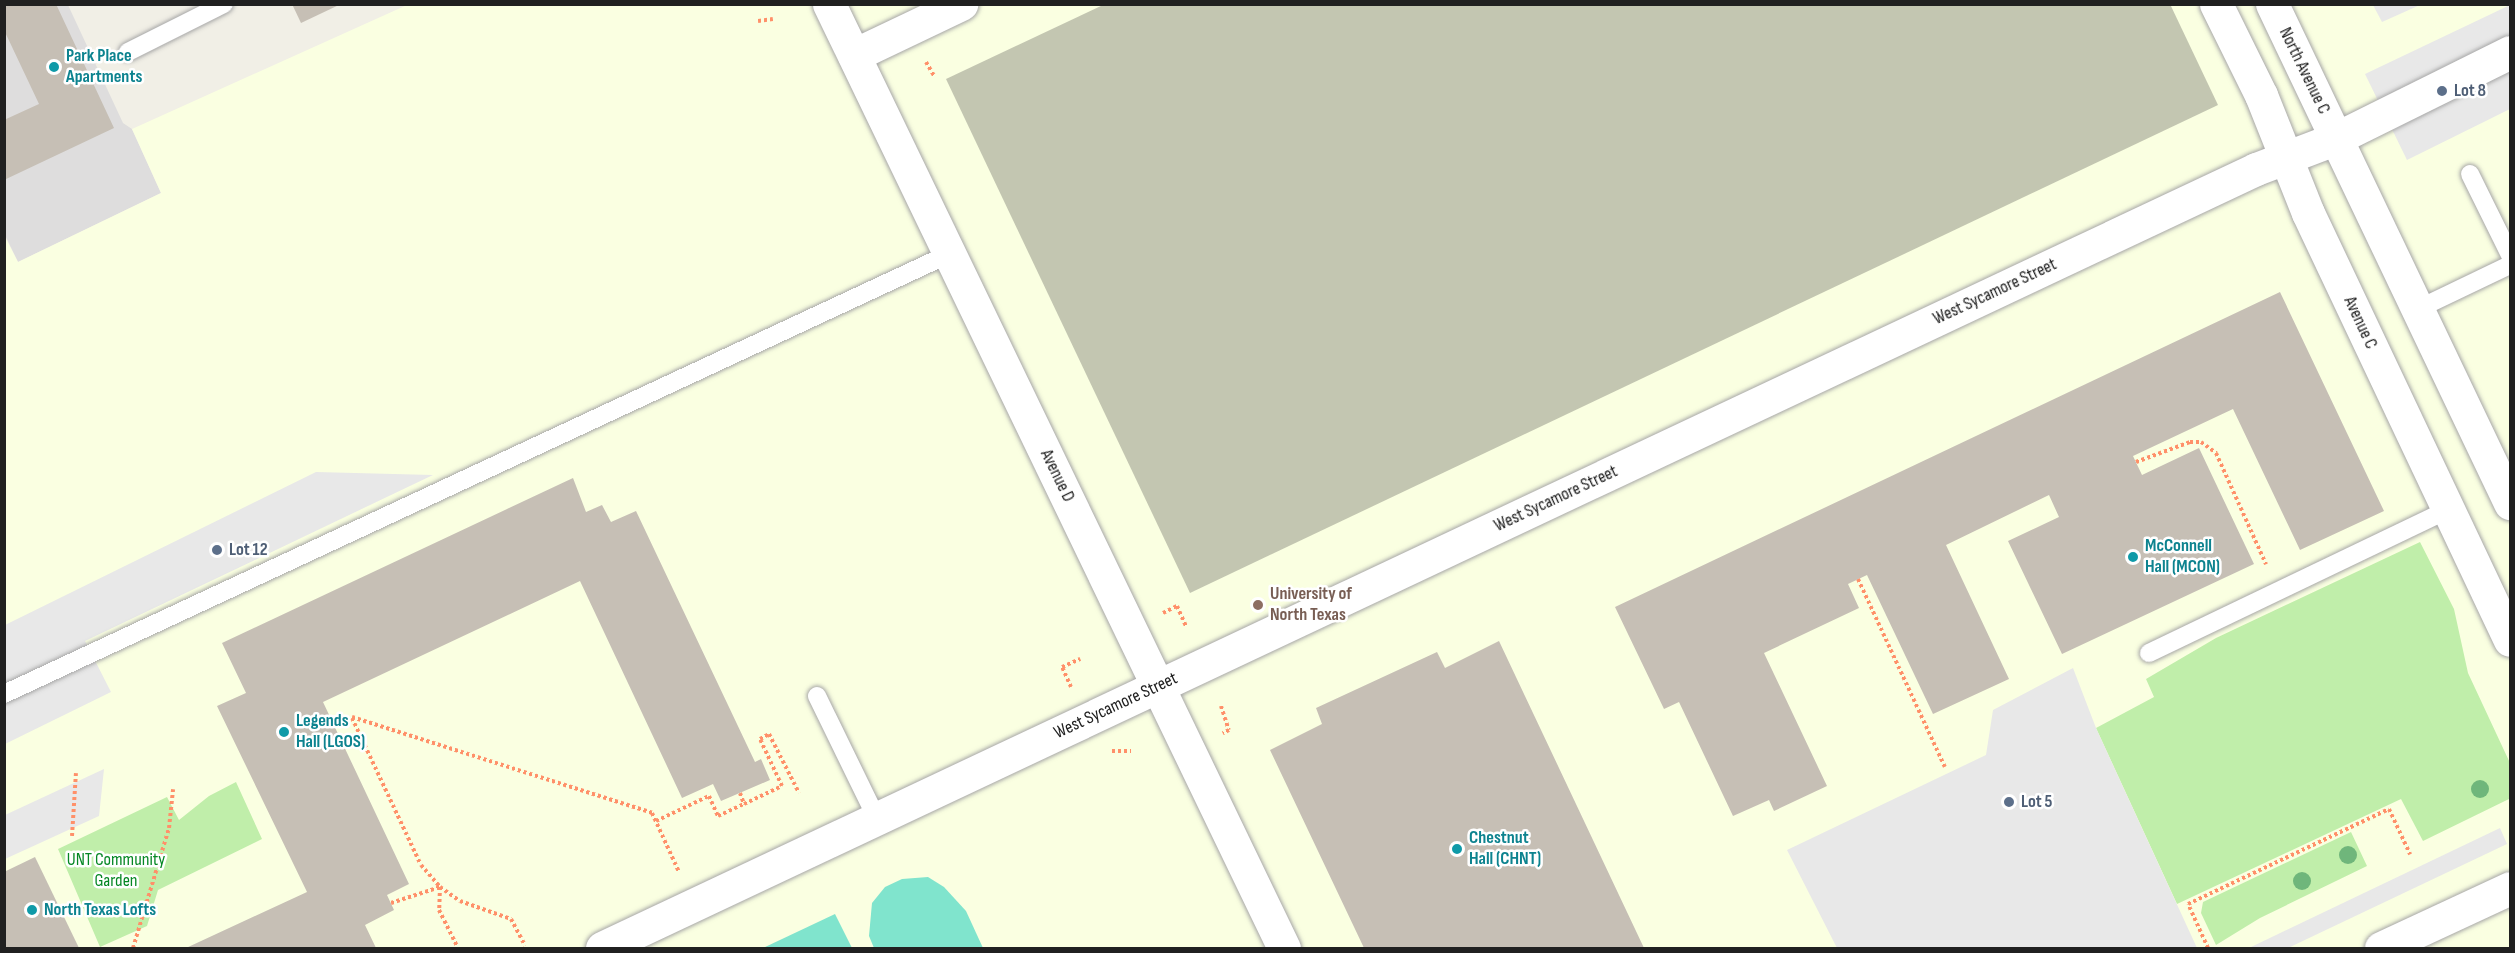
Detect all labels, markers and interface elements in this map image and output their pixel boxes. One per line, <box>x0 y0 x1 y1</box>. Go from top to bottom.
street label: North Avenue C <box>2274 24 2334 118</box>
place label: Park Place Apartments <box>66 46 142 88</box>
marker: Park Place Apartments <box>47 60 61 74</box>
place label: Lot 8 <box>2454 80 2486 102</box>
marker: Lot 8 <box>2435 84 2449 98</box>
street label: West Sycamore Street <box>1930 254 2060 330</box>
street label: Avenue C <box>2338 293 2382 353</box>
street label: Avenue D <box>1035 446 1079 506</box>
street label: West Sycamore Street <box>1491 461 1621 537</box>
place label: McConnell Hall (MCON) <box>2145 536 2220 578</box>
place label: Lot 12 <box>229 539 268 561</box>
marker: Lot 12 <box>210 543 224 557</box>
marker: McConnell Hall (MCON) <box>2126 550 2140 564</box>
place label: University of North Texas <box>1270 584 1352 626</box>
marker: University of North Texas <box>1251 598 1265 612</box>
street label: West Sycamore Street <box>1051 668 1181 744</box>
place label: Legends Hall (LGOS) <box>296 711 365 754</box>
marker: Legends Hall (LGOS) <box>277 725 291 739</box>
place label: Lot 5 <box>2021 791 2052 813</box>
marker: Lot 5 <box>2002 795 2016 809</box>
place label: Chestnut Hall (CHNT) <box>1469 828 1541 870</box>
marker: Chestnut Hall (CHNT) <box>1450 842 1464 856</box>
park label: UNT Community Garden <box>67 850 165 892</box>
place label: North Texas Lofts <box>44 899 156 921</box>
marker: North Texas Lofts <box>25 903 39 917</box>

